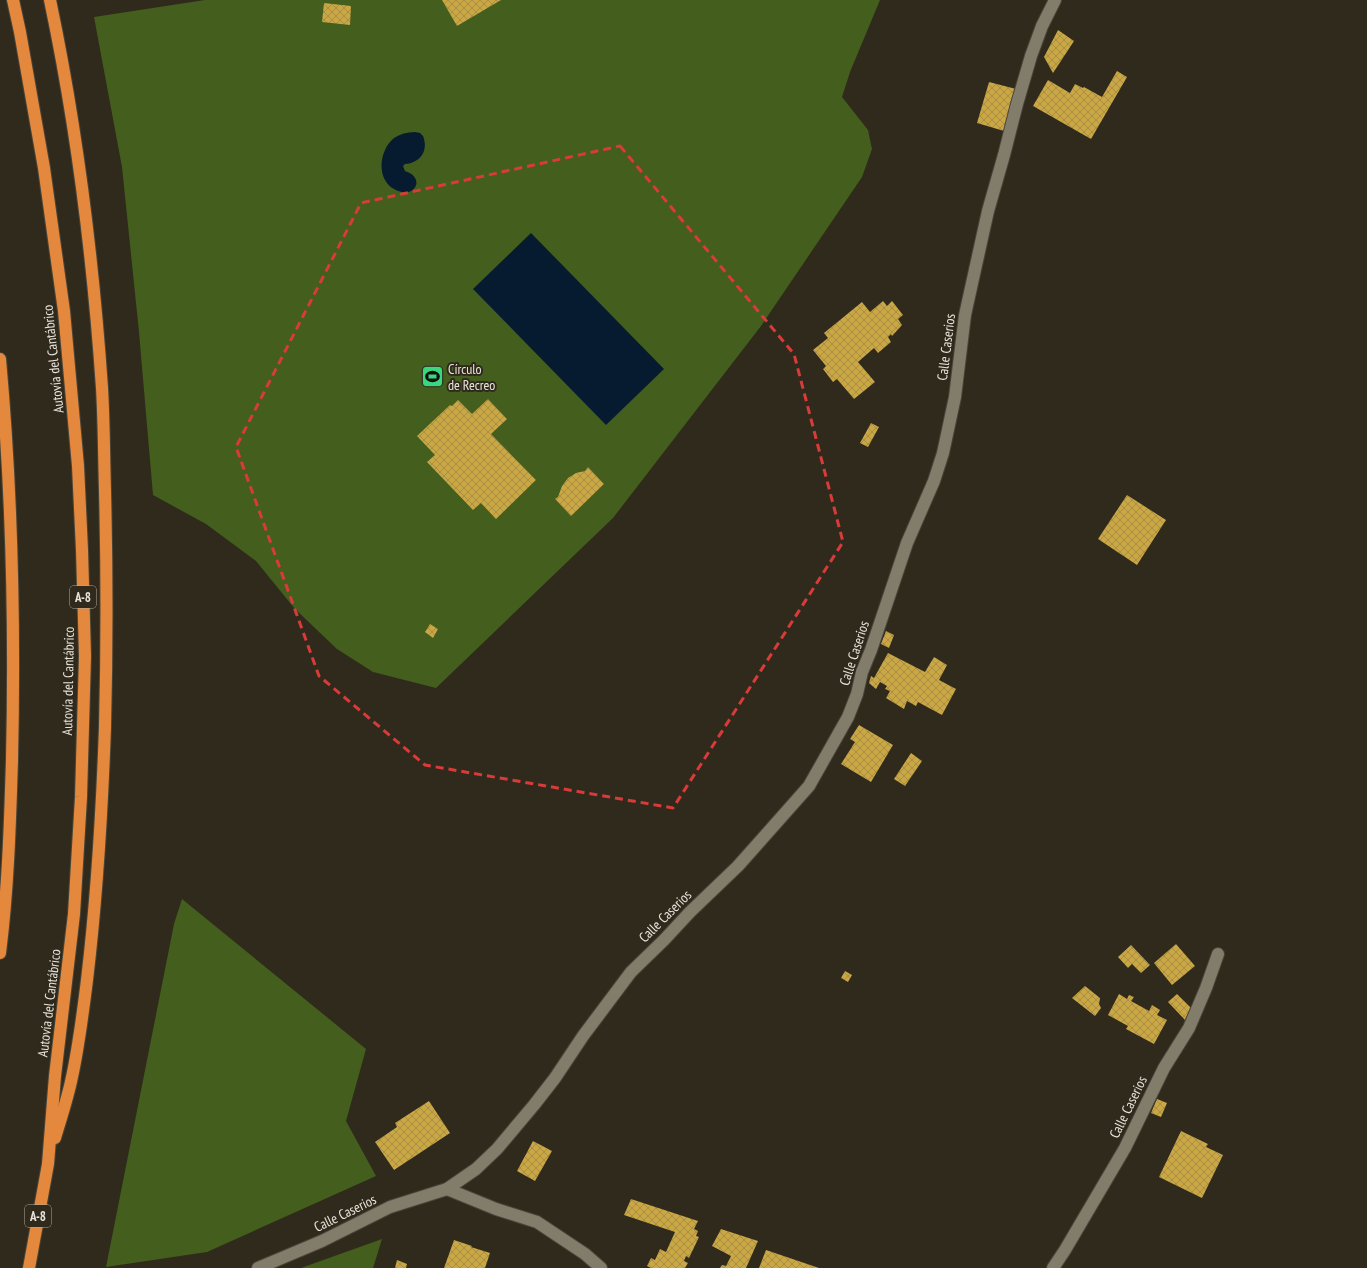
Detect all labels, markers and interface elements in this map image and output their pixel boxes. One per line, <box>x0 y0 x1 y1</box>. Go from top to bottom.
street label: Autovía del Cantábrico <box>38 304 68 414</box>
street label: Calle Caserios <box>933 312 959 381</box>
place label: Círculo de Recreo <box>448 360 495 394</box>
sports icon: Círculo de Recreo <box>419 364 445 390</box>
road number: A-8 <box>70 586 96 608</box>
street label: Calle Caserios <box>835 618 873 688</box>
street label: Autovía del Cantábrico <box>58 627 78 735</box>
street label: Calle Caserios <box>635 886 695 946</box>
street label: Autovía del Cantábrico <box>33 948 65 1058</box>
street label: Calle Caserios <box>1105 1073 1151 1141</box>
street label: Calle Caserios <box>311 1190 379 1236</box>
road number: A-8 <box>25 1205 51 1227</box>

